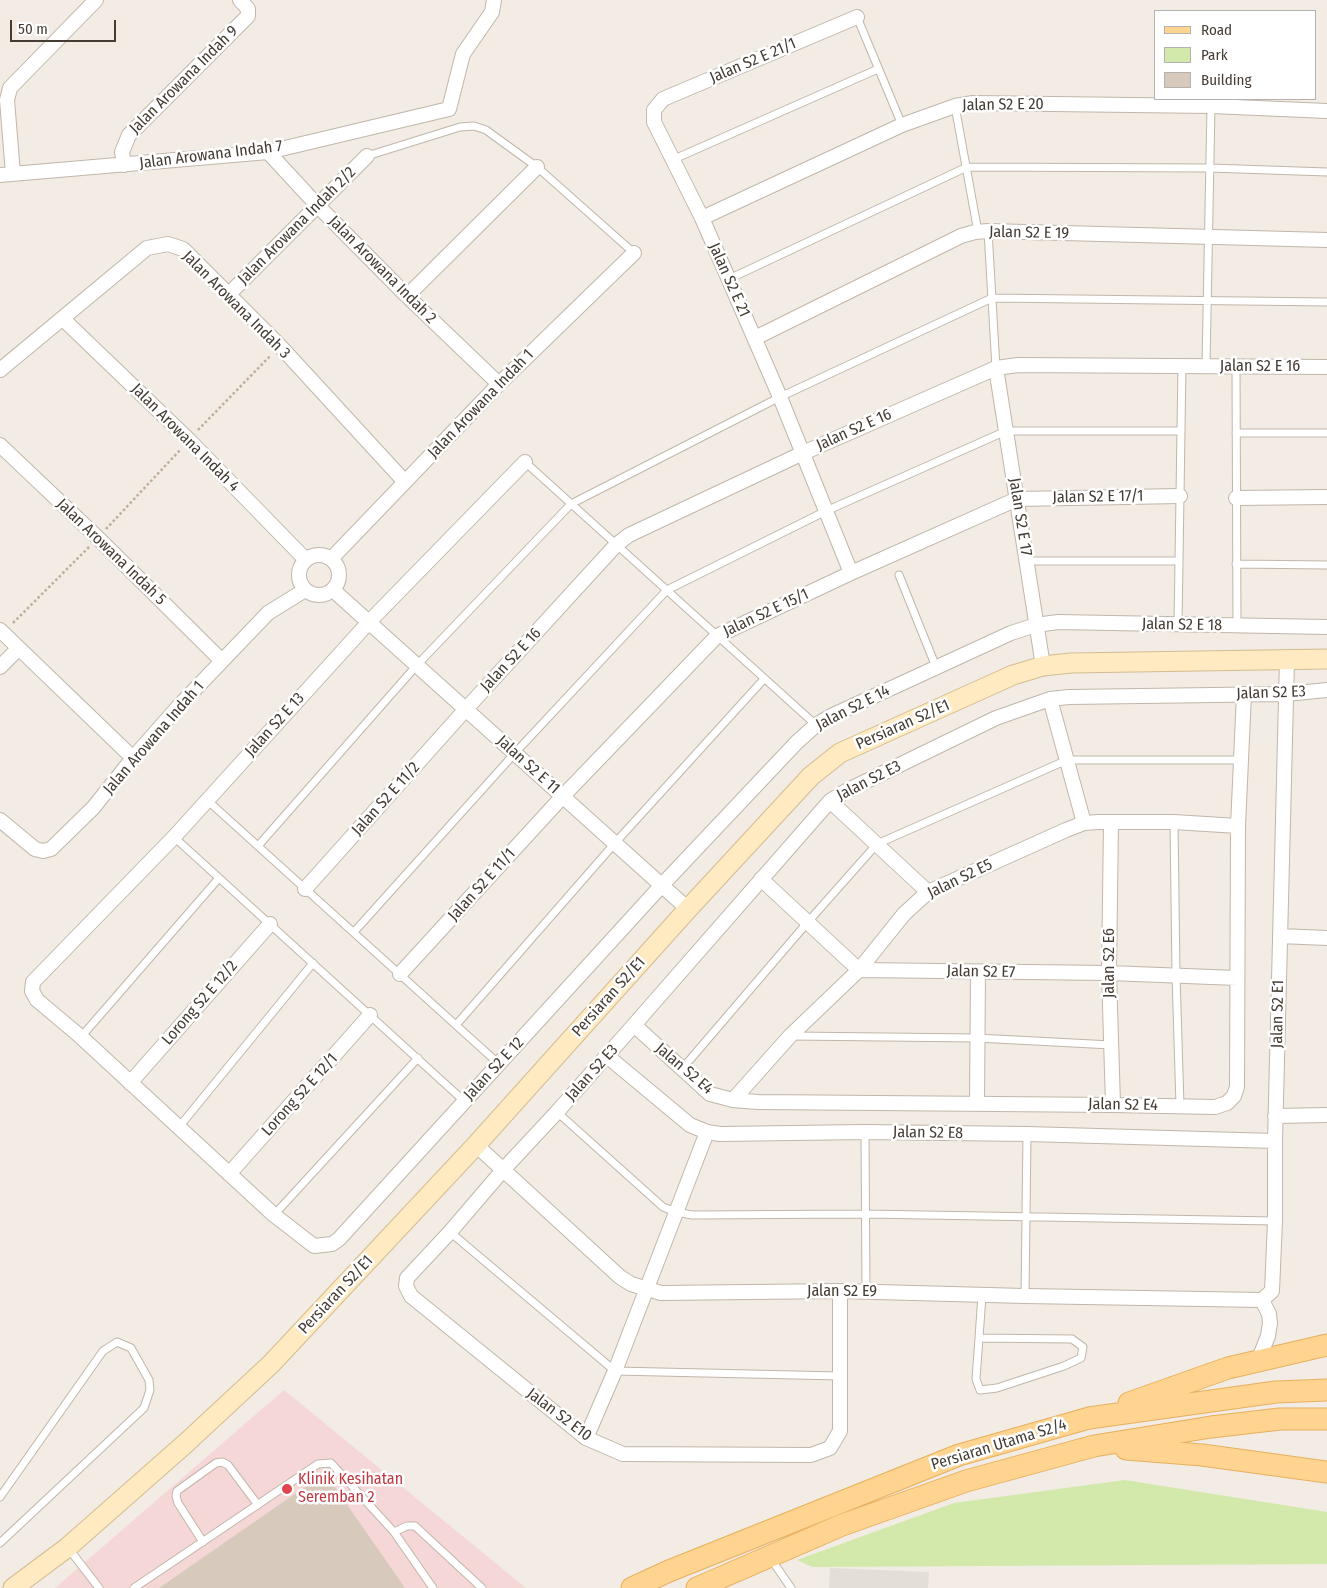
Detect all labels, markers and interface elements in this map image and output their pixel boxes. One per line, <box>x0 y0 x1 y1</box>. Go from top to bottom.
scale bar <box>12 10 119 42</box>
legend <box>1154 10 1317 100</box>
text: 50 m <box>18 20 48 38</box>
text: Road <box>1201 21 1232 39</box>
street label: Jalan Arowana Indah 9 <box>126 22 242 138</box>
street label: Jalan S2 E 21/1 <box>707 34 799 88</box>
text: Park <box>1201 46 1228 64</box>
text: Building <box>1201 71 1252 89</box>
street label: Jalan S2 E 20 <box>962 95 1044 115</box>
street label: Jalan Arowana Indah 7 <box>138 137 284 173</box>
street label: Jalan Arowana Indah 2/2 <box>234 163 360 289</box>
street label: Jalan Arowana Indah 2 <box>324 212 440 328</box>
street label: Jalan S2 E 19 <box>989 223 1069 243</box>
street label: Jalan S2 E 21 <box>704 240 754 320</box>
street label: Jalan Arowana Indah 3 <box>178 247 294 363</box>
street label: Jalan Arowana Indah 1 <box>424 346 538 462</box>
street label: Jalan S2 E 16 <box>1220 357 1300 377</box>
street label: Jalan Arowana Indah 4 <box>127 380 243 496</box>
street label: Jalan S2 E 16 <box>813 405 895 455</box>
street label: Jalan S2 E 17 <box>1004 477 1036 557</box>
street label: Jalan S2 E 17/1 <box>1052 487 1144 507</box>
street label: Jalan Arowana Indah 5 <box>52 495 170 609</box>
street label: Jalan S2 E 15/1 <box>720 585 812 641</box>
street label: Jalan S2 E 18 <box>1142 615 1222 635</box>
street label: Jalan S2 E 16 <box>477 624 545 696</box>
street label: Jalan Arowana Indah 1 <box>100 677 208 799</box>
street label: Jalan S2 E 14 <box>813 681 893 735</box>
street label: Jalan S2 E3 <box>1236 682 1306 704</box>
street label: Jalan S2 E 13 <box>241 689 309 761</box>
street label: Persiaran S2/E1 <box>853 696 953 754</box>
street label: Jalan S2 E 11 <box>492 732 564 798</box>
street label: Jalan S2 E3 <box>834 757 904 805</box>
street label: Jalan S2 E 11/2 <box>348 758 424 840</box>
street label: Jalan S2 E 11/1 <box>444 845 520 925</box>
street label: Jalan S2 E5 <box>924 855 996 903</box>
street label: Jalan S2 E6 <box>1100 928 1120 998</box>
street label: Persiaran S2/E1 <box>568 953 650 1041</box>
street label: Lorong S2 E 12/2 <box>158 957 242 1049</box>
street label: Jalan S2 E7 <box>946 962 1016 982</box>
street label: Jalan S2 E1 <box>1268 980 1288 1048</box>
street label: Jalan S2 E 12 <box>460 1033 528 1105</box>
street label: Jalan S2 E4 <box>651 1039 717 1099</box>
street label: Jalan S2 E3 <box>562 1041 622 1105</box>
street label: Lorong S2 E 12/1 <box>258 1050 342 1140</box>
street label: Jalan S2 E4 <box>1088 1095 1158 1115</box>
street label: Jalan S2 E8 <box>893 1123 963 1143</box>
street label: Persiaran S2/E1 <box>295 1252 377 1338</box>
street label: Jalan S2 E9 <box>807 1282 877 1302</box>
street label: Jalan S2 E10 <box>523 1384 595 1446</box>
street label: Persiaran Utama S2/4 <box>929 1415 1069 1475</box>
place label: Klinik Kesihatan Seremban 2 <box>298 1470 403 1508</box>
marker: Klinik Kesihatan Seremban 2 <box>280 1482 294 1496</box>

